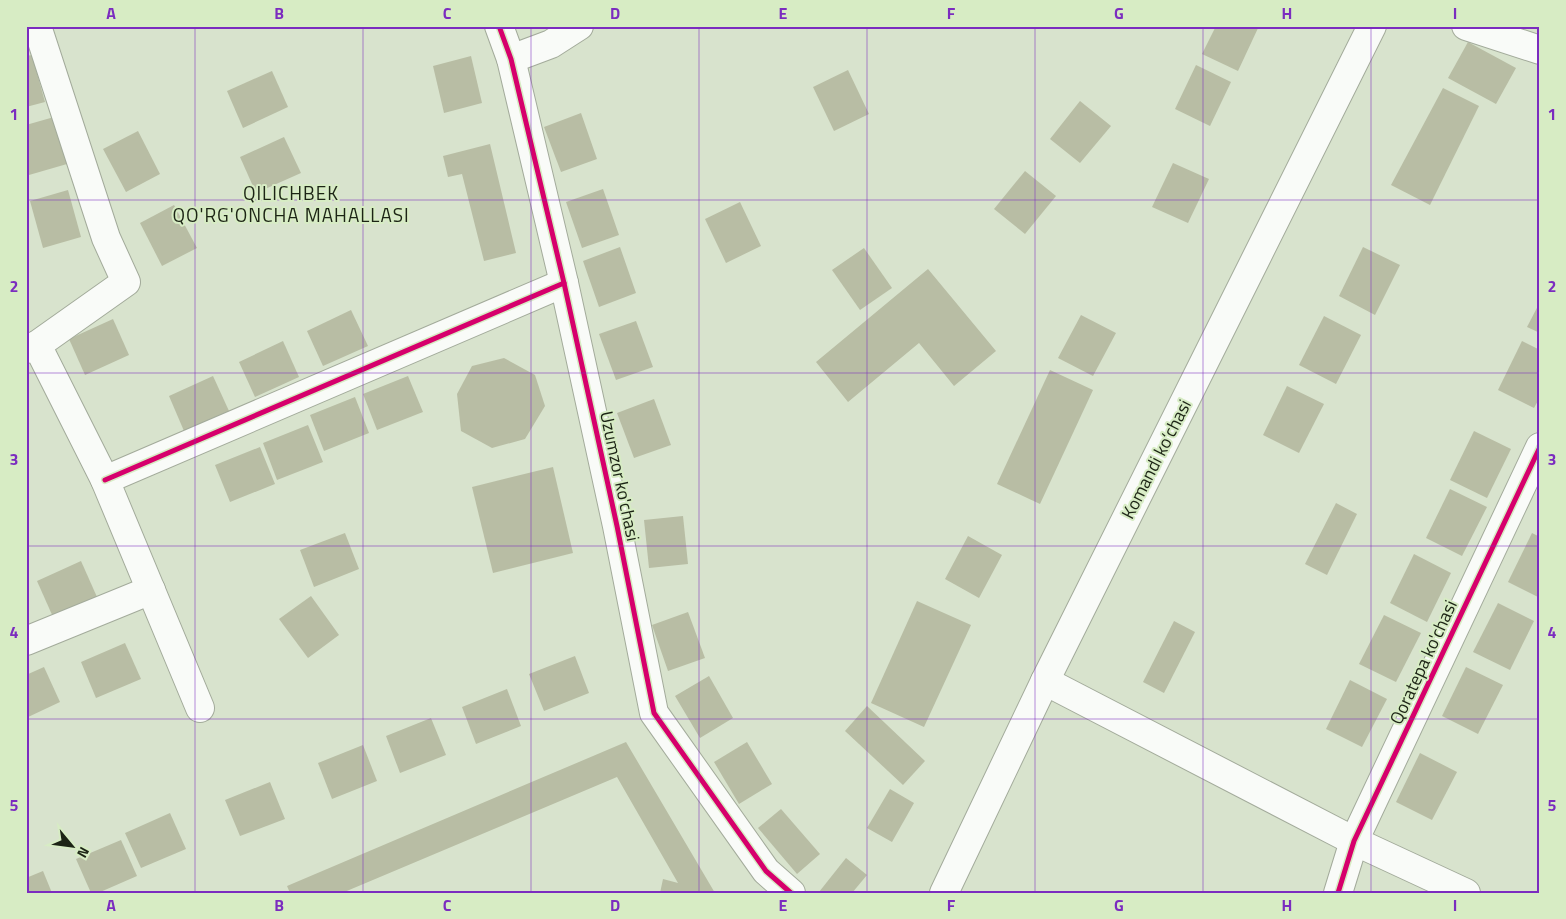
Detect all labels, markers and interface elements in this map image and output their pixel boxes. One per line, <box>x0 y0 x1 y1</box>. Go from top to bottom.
text: A <box>106 1 116 25</box>
text: B <box>274 1 284 25</box>
text: C <box>443 1 452 25</box>
text: D <box>610 1 620 25</box>
text: E <box>779 1 788 25</box>
text: F <box>947 1 956 25</box>
text: G <box>1114 1 1124 25</box>
text: H <box>1282 1 1292 25</box>
text: I <box>1453 1 1457 25</box>
text: 1 <box>10 102 18 126</box>
text: 1 <box>1548 102 1556 126</box>
district label: QILICHBEK QO'RG'ONCHA MAHALLASI <box>172 178 410 229</box>
text: 2 <box>10 274 18 298</box>
text: 2 <box>1548 274 1556 298</box>
street label: Komandi ko‘chasi <box>1114 395 1198 523</box>
street label: Uzumzor ko'chasi <box>593 409 647 543</box>
text: 3 <box>10 447 18 471</box>
text: 3 <box>1548 447 1556 471</box>
street label: Qoratepa ko'chasi <box>1382 595 1464 729</box>
text: 4 <box>10 620 19 644</box>
text: 4 <box>1548 620 1557 644</box>
text: 5 <box>10 793 19 817</box>
text: 5 <box>1548 793 1557 817</box>
north arrow <box>48 822 98 872</box>
text: N <box>72 843 95 862</box>
text: A <box>106 893 116 917</box>
text: B <box>274 893 284 917</box>
text: C <box>443 893 452 917</box>
text: D <box>610 893 620 917</box>
text: E <box>779 893 788 917</box>
text: F <box>947 893 956 917</box>
text: G <box>1114 893 1124 917</box>
text: H <box>1282 893 1292 917</box>
text: I <box>1453 893 1457 917</box>

